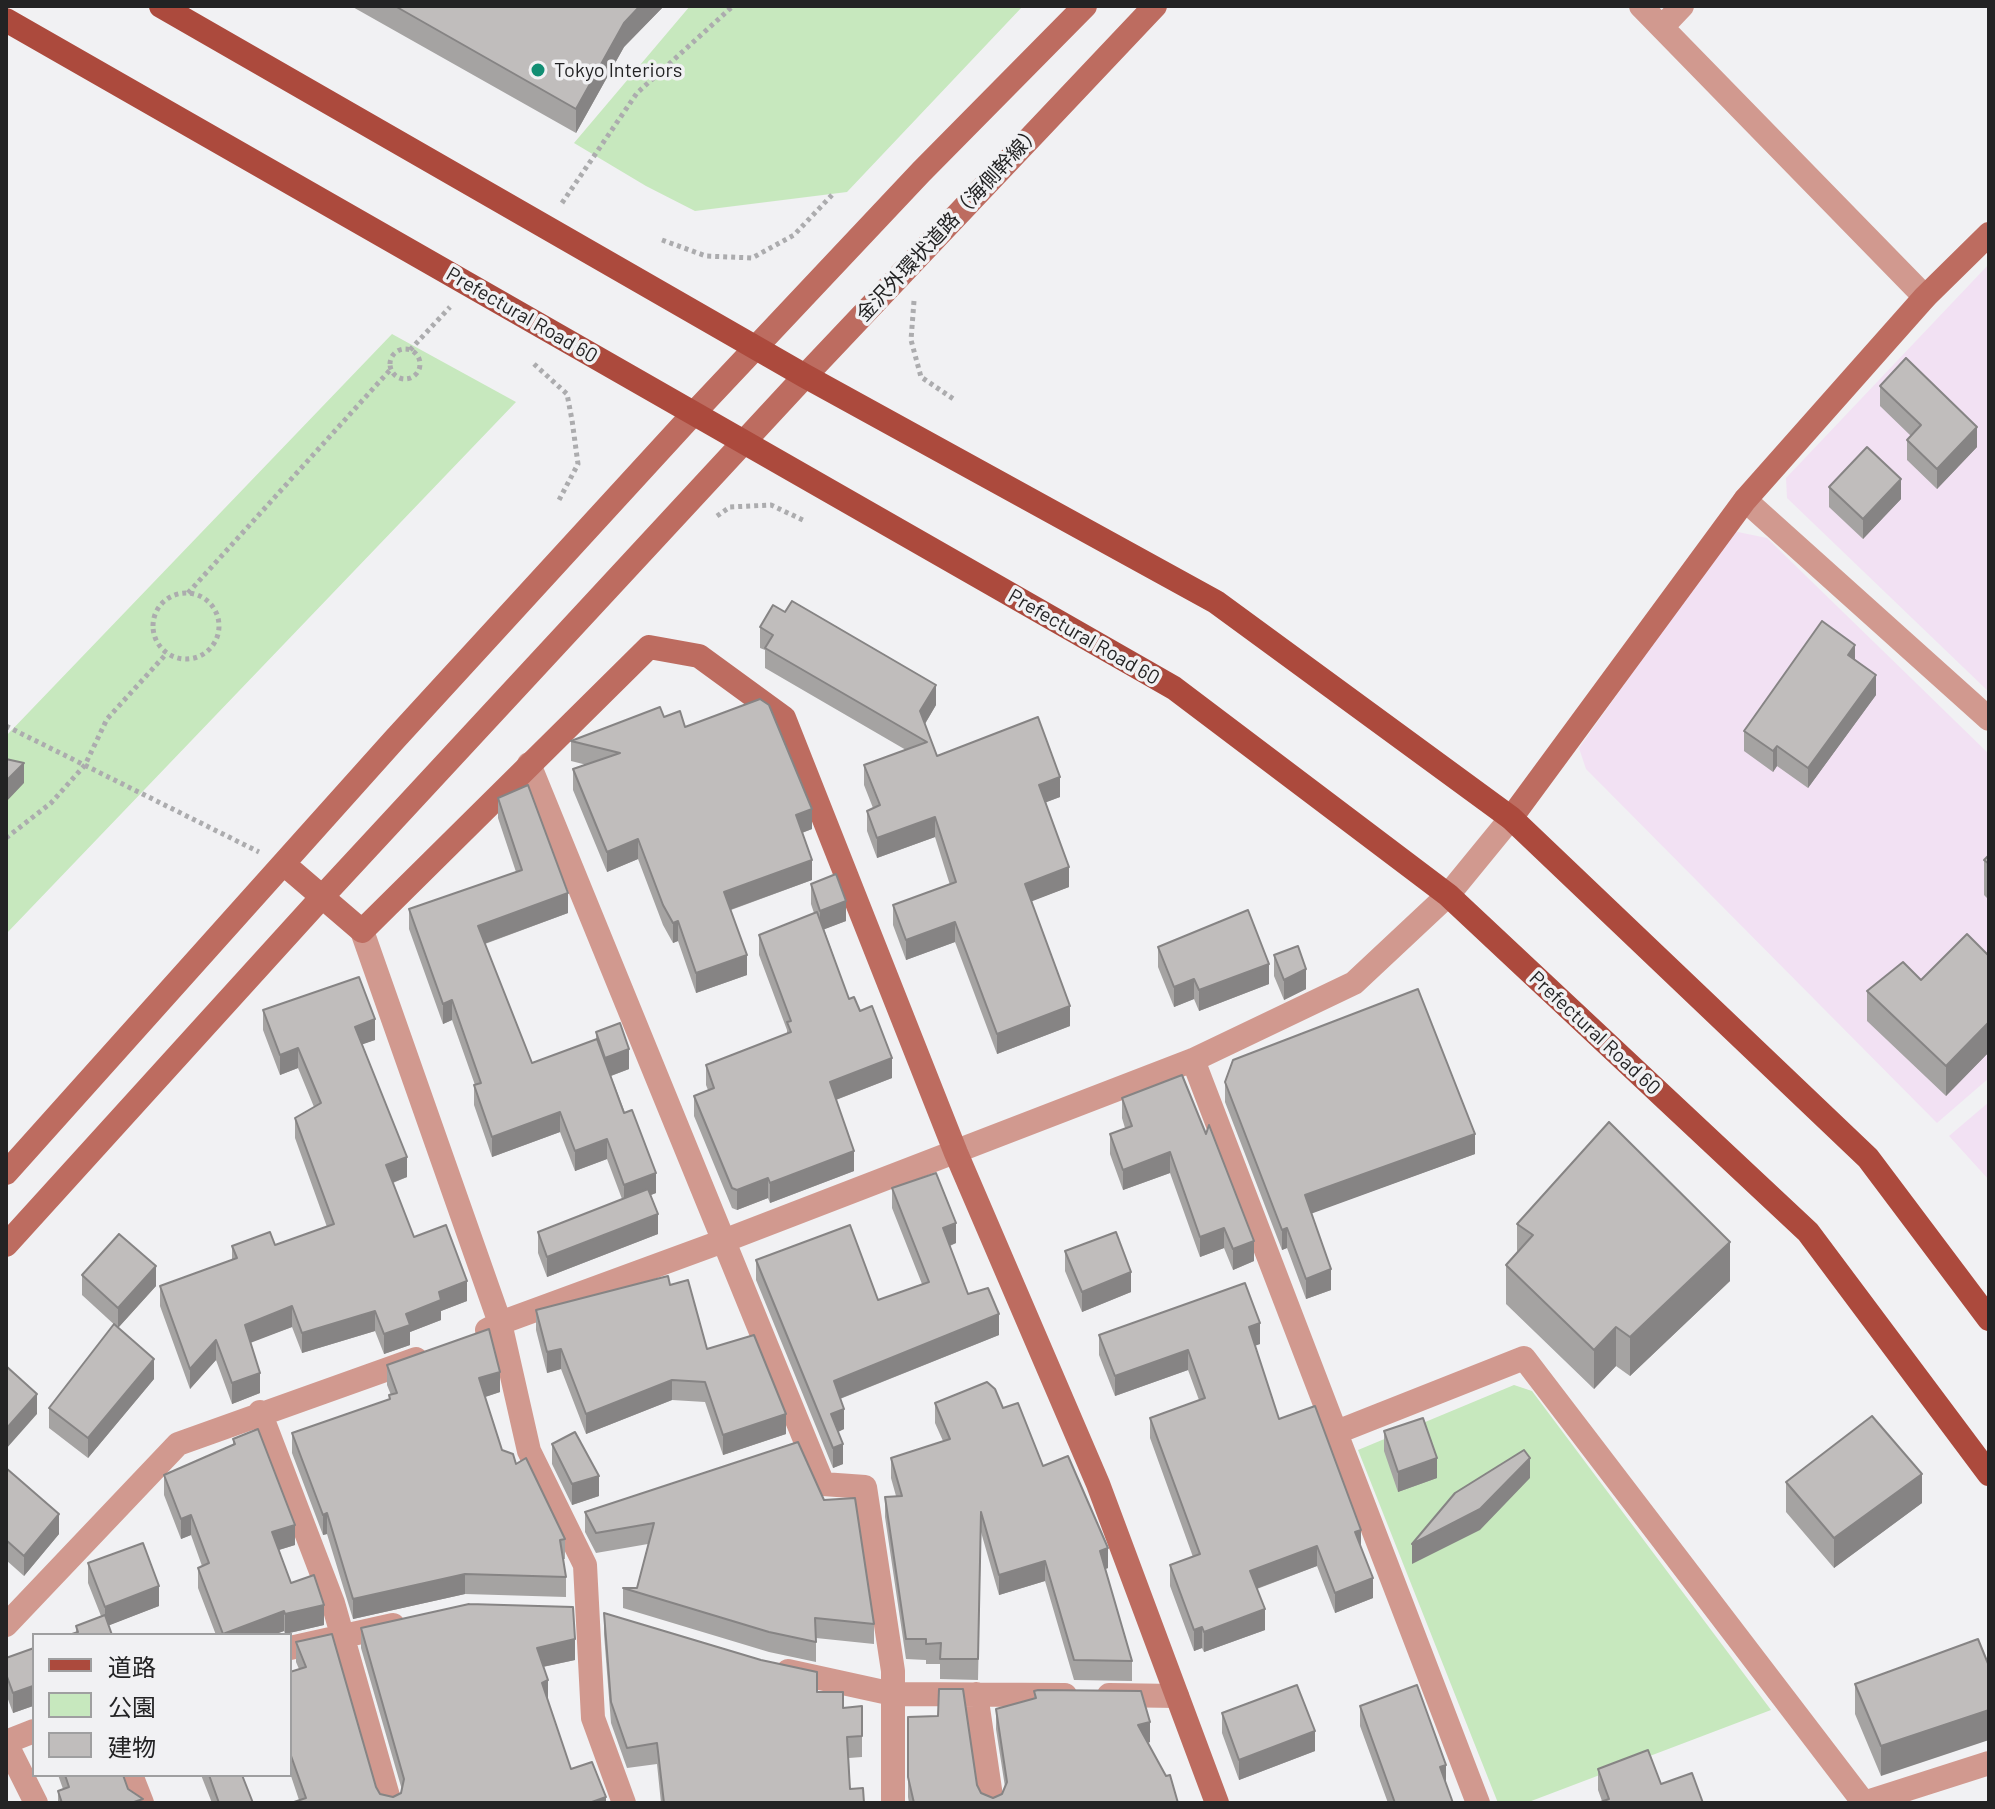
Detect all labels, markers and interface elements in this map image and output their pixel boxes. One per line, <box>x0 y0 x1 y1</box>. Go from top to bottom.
place label: Tokyo Interiors <box>554 58 682 82</box>
marker: Tokyo Interiors <box>529 61 547 79</box>
street label: 金沢外環状道路（海側幹線） <box>852 120 1046 326</box>
street label: Prefectural Road 60 <box>442 262 602 368</box>
street label: Prefectural Road 60 <box>1004 584 1164 690</box>
street label: Prefectural Road 60 <box>1524 966 1666 1100</box>
legend <box>32 1633 292 1777</box>
text: 道路 <box>108 1652 156 1681</box>
text: 公園 <box>108 1692 156 1721</box>
text: 建物 <box>108 1732 156 1761</box>

